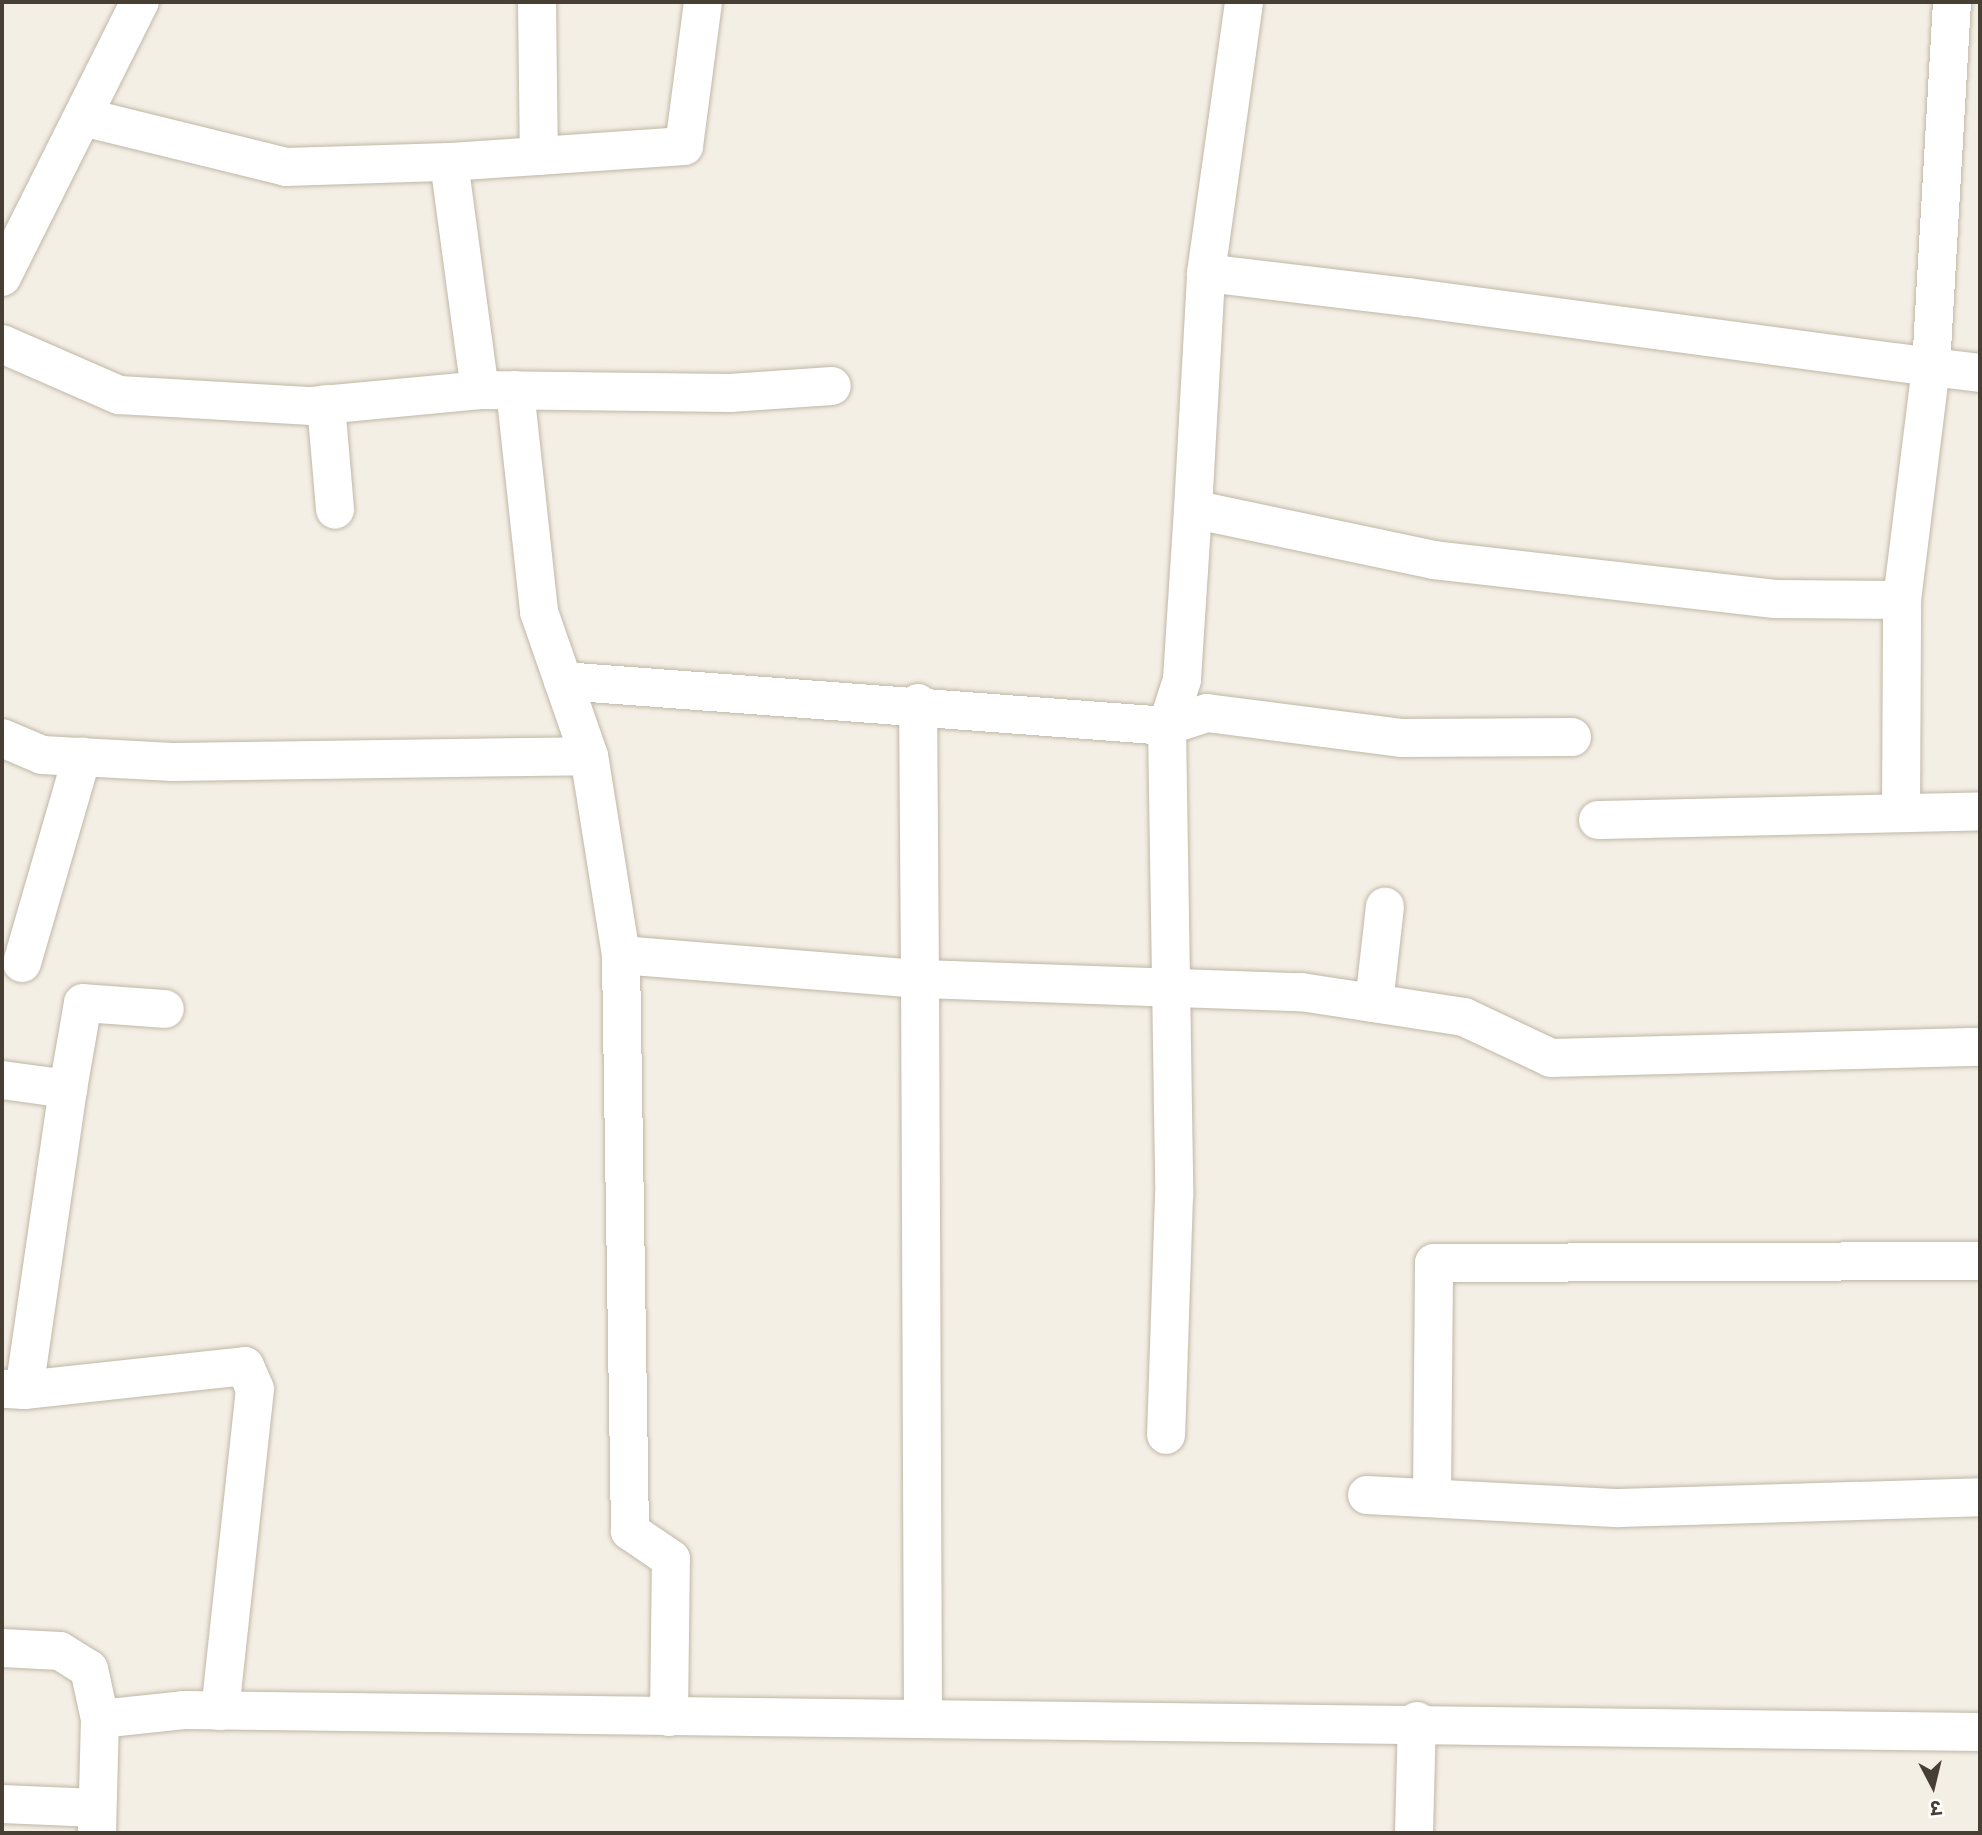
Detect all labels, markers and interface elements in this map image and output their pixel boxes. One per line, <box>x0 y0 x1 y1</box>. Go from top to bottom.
north arrow <box>1898 1751 1968 1821</box>
text: उ <box>1929 1793 1943 1821</box>

